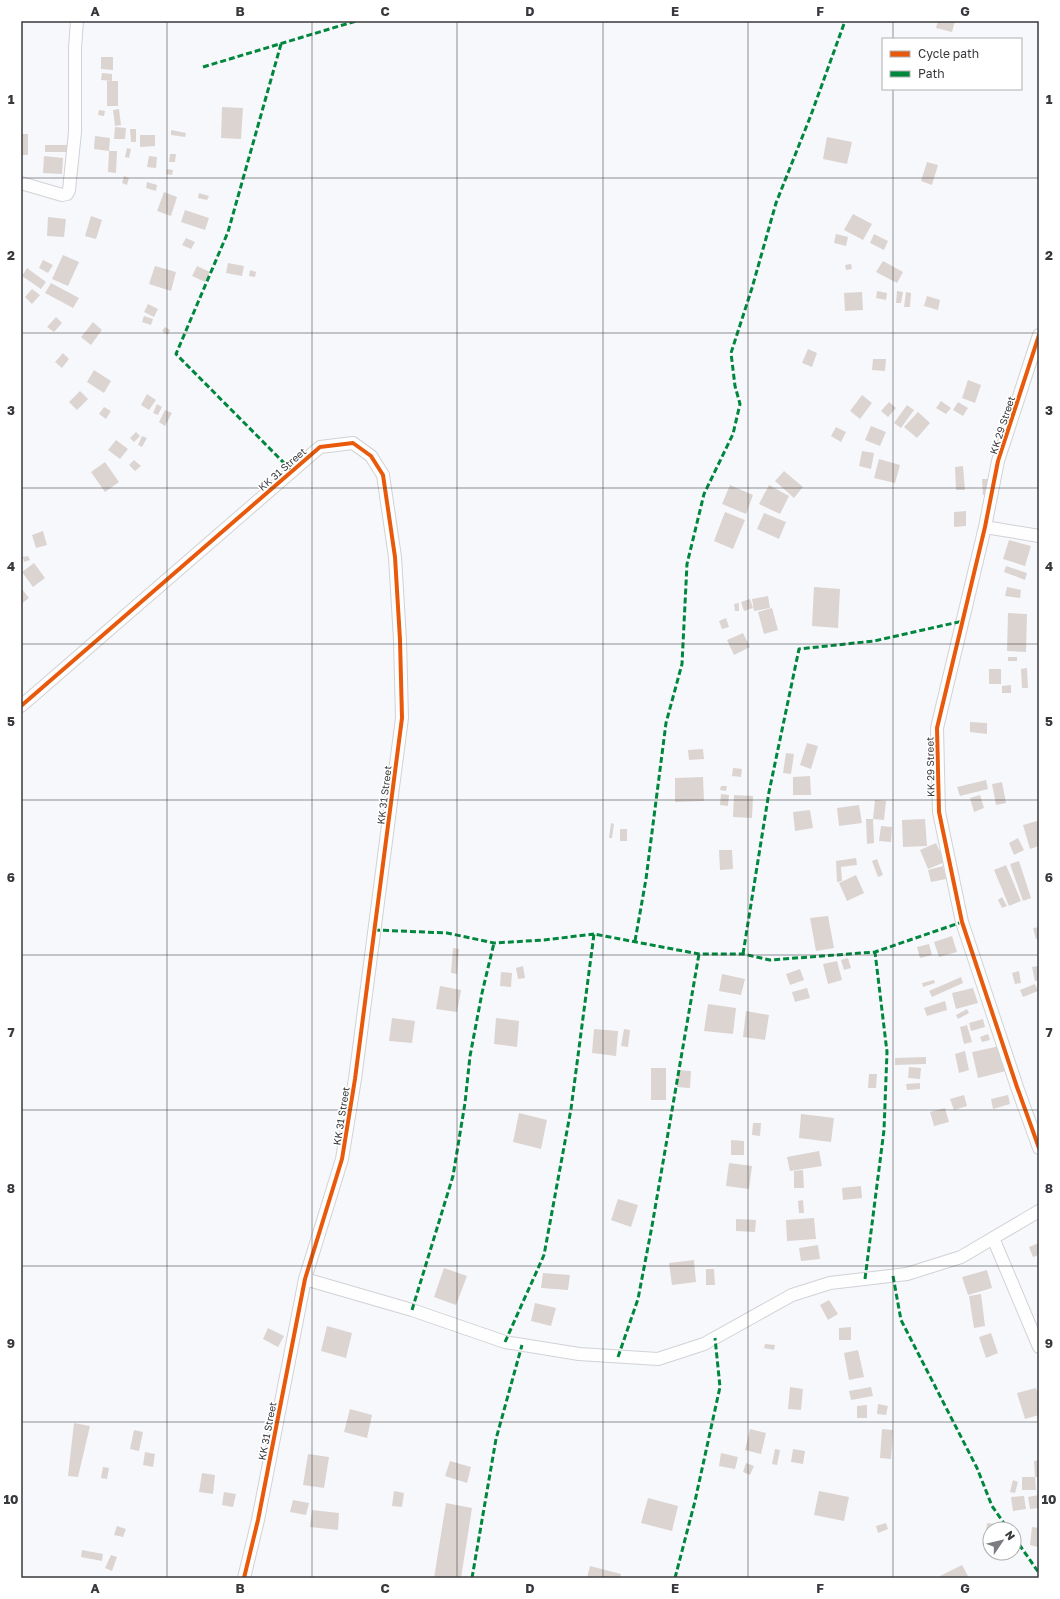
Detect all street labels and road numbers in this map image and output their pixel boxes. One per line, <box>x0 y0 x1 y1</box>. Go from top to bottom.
street label: KK 29 Street <box>987 394 1017 456</box>
street label: KK 31 Street <box>256 445 308 493</box>
street label: KK 29 Street <box>923 737 937 797</box>
street label: KK 31 Street <box>374 765 394 825</box>
street label: KK 31 Street <box>330 1086 352 1146</box>
street label: KK 31 Street <box>255 1401 279 1461</box>

